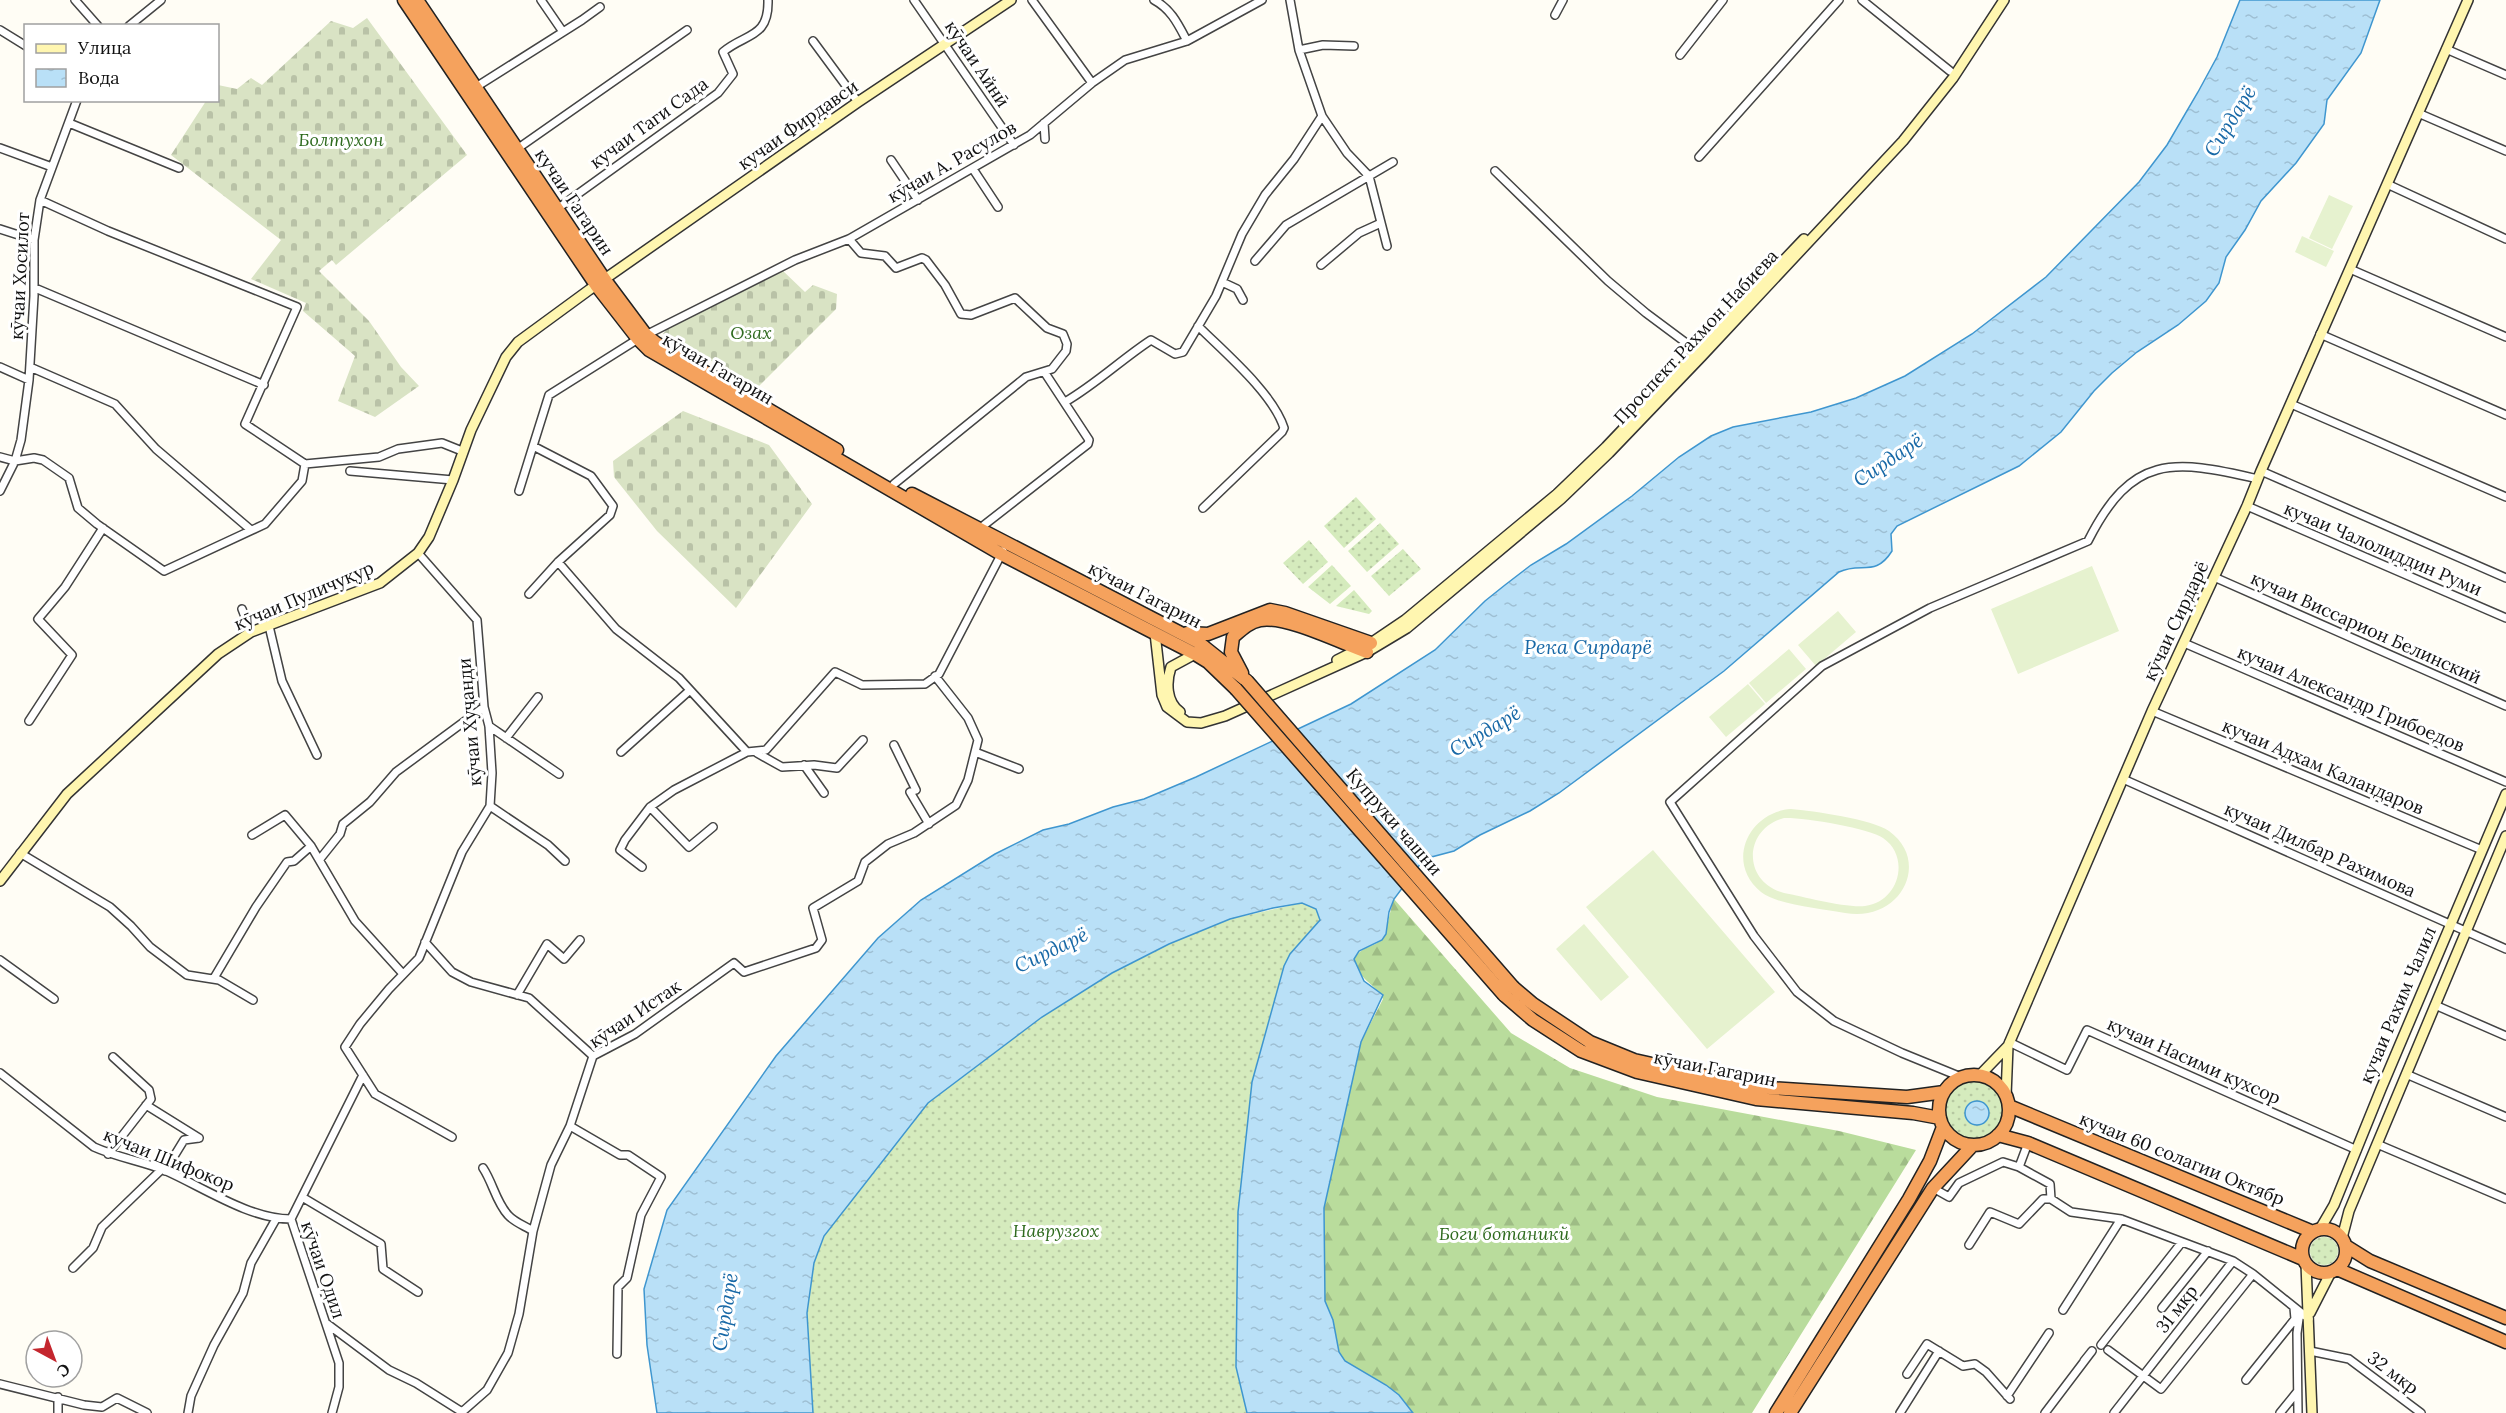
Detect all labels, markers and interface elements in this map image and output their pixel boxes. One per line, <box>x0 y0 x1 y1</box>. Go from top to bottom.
street label: кӯчаи Айнӣ <box>940 16 1015 111</box>
legend <box>24 24 219 102</box>
text: Улица <box>77 36 131 59</box>
text: Вода <box>78 66 120 89</box>
street label: кучаи Таги Сада <box>585 72 712 173</box>
street label: кучаи Фирдавси <box>733 75 862 175</box>
water label: Сирдарё <box>2198 81 2261 161</box>
street label: кӯчаи А. Расулов <box>883 115 1020 208</box>
park label: Болтухон <box>298 128 384 151</box>
street label: кучаи Гагарин <box>530 144 619 260</box>
street label: кӯчаи Хосилот <box>5 212 34 340</box>
street label: Проспект Рахмон Набиева <box>1609 244 1783 429</box>
park label: Озах <box>730 321 772 344</box>
street label: кӯчаи Гагарин <box>659 328 778 410</box>
water label: Сирдарё <box>1848 427 1927 492</box>
street label: кучаи Чалолиддин Руми <box>2281 496 2486 601</box>
street label: кӯчаи Пуличуқур <box>231 556 377 635</box>
street label: кӯчаи Гагарин <box>1085 556 1206 633</box>
street label: кӯчаи Сирдарё <box>2138 557 2213 684</box>
street label: кучаи Виссарион Белинский <box>2247 566 2485 689</box>
water label: Река Сирдарё <box>1524 634 1652 659</box>
street label: кучаи Александр Грибоедов <box>2234 640 2468 757</box>
street label: кӯчаи Хуҷанди <box>452 657 487 787</box>
water label: Сирдарё <box>1445 700 1525 762</box>
street label: кучаи Адхам Каландаров <box>2219 714 2427 819</box>
street label: Купруки чашни <box>1341 763 1447 880</box>
street label: кучаи Дилбар Рахимова <box>2221 797 2419 902</box>
water label: Сирдарё <box>1010 921 1092 978</box>
street label: кучаи Рахим Чалил <box>2354 923 2441 1087</box>
street label: кӯчаи Истак <box>584 974 685 1053</box>
street label: кучаи Насими кухсор <box>2104 1012 2284 1109</box>
street label: кӯчаи Гагарин <box>1652 1045 1778 1092</box>
street label: кучаи 60 солагии Октябр <box>2076 1107 2288 1210</box>
street label: кучаи Шифокор <box>100 1123 238 1196</box>
street label: кӯчаи Одил <box>296 1218 351 1322</box>
park label: Наврузгох <box>1013 1219 1100 1242</box>
park label: Боги ботаникй <box>1439 1222 1570 1245</box>
water label: Сирдарё <box>706 1271 743 1353</box>
street label: 31 мкр <box>2151 1280 2203 1337</box>
north arrow <box>24 1329 84 1389</box>
street label: 32 мкр <box>2363 1346 2423 1399</box>
text: С <box>53 1359 75 1381</box>

